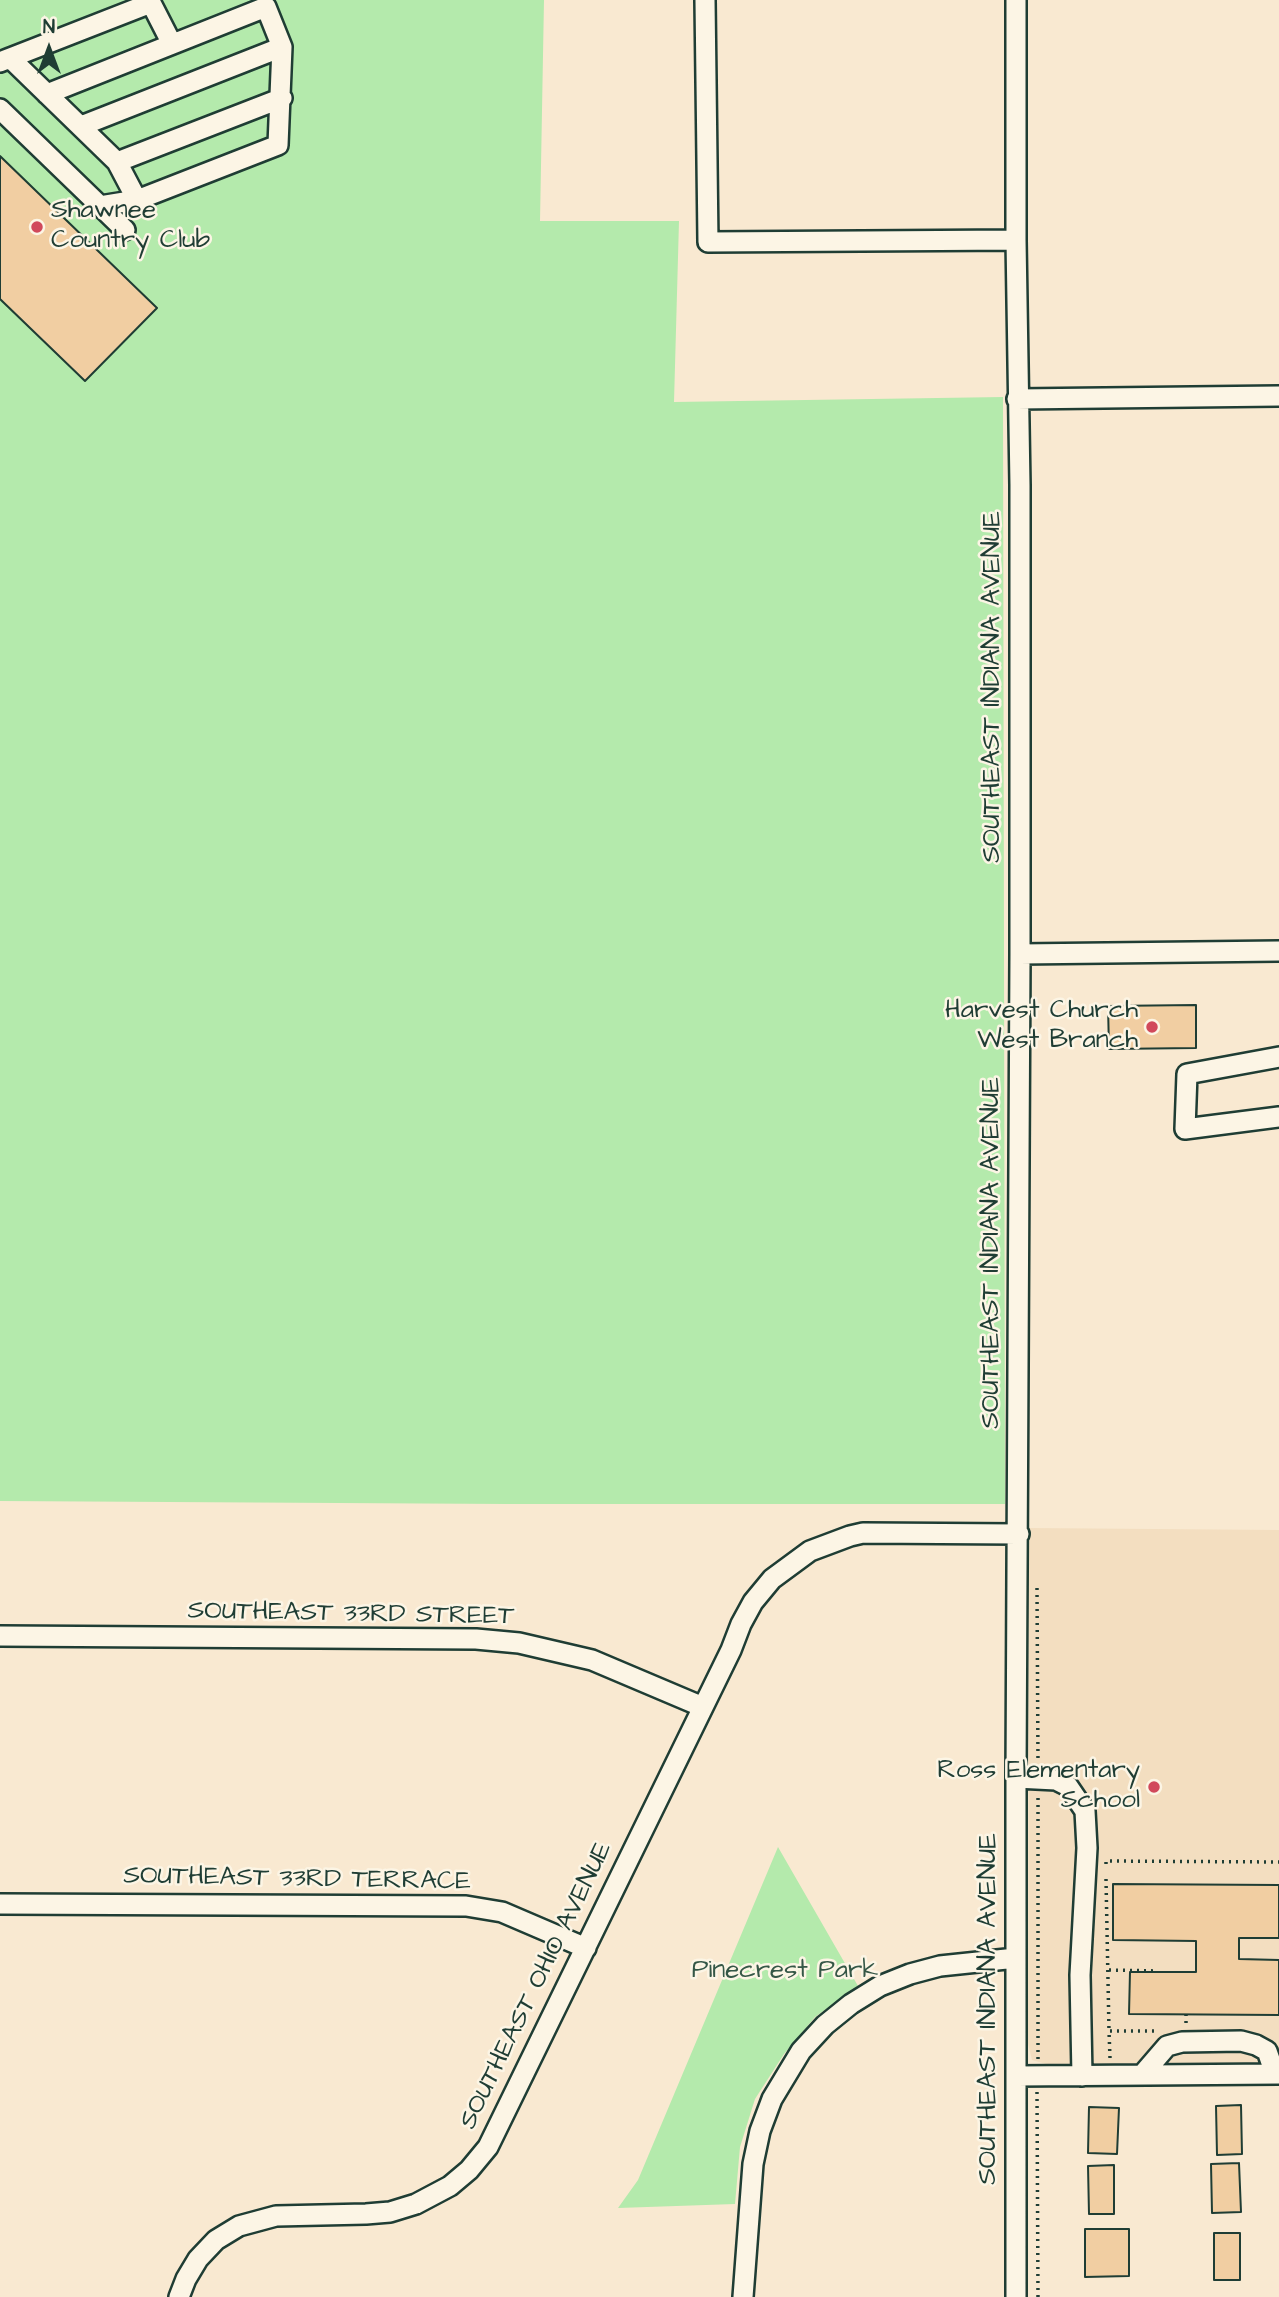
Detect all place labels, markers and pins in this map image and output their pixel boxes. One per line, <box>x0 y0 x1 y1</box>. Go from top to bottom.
place label: Shawnee Country Club <box>51 196 210 258</box>
marker: Shawnee Country Club <box>29 219 45 235</box>
place label: Harvest Church West Branch <box>945 996 1138 1058</box>
marker: Harvest Church West Branch <box>1144 1019 1160 1035</box>
place label: Ross Elementary School <box>937 1756 1140 1817</box>
marker: Ross Elementary School <box>1146 1779 1162 1795</box>

